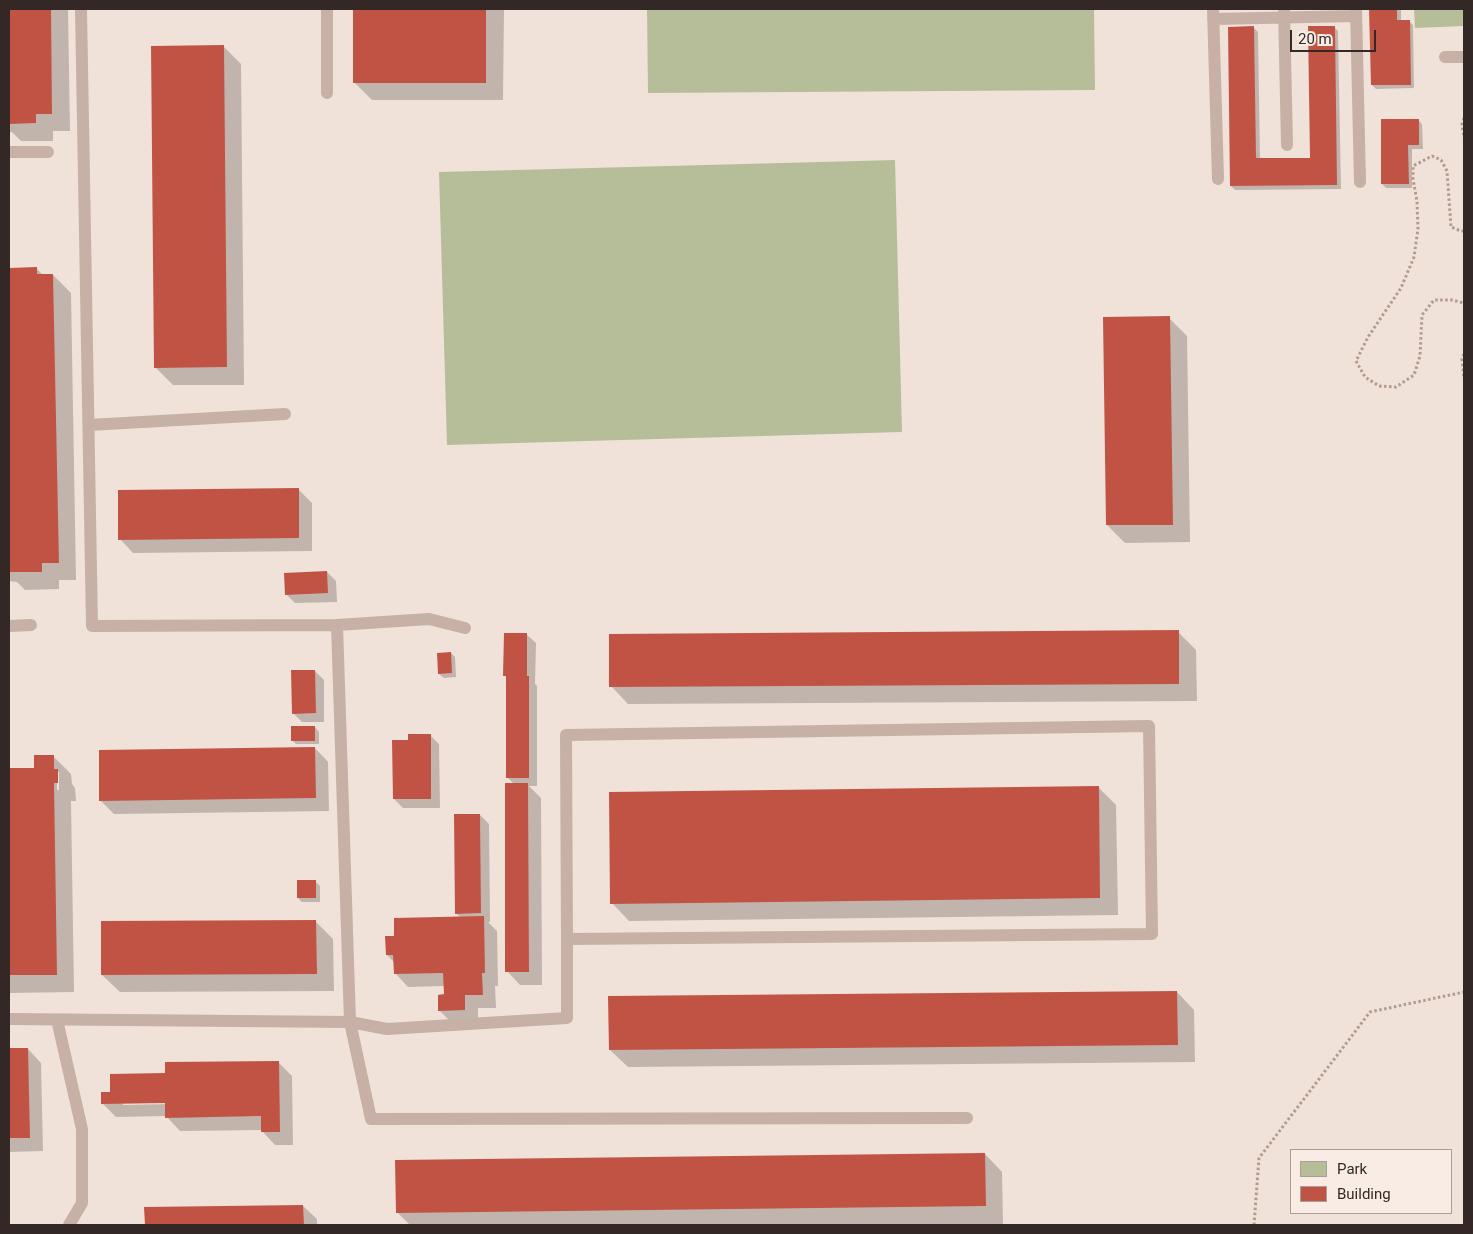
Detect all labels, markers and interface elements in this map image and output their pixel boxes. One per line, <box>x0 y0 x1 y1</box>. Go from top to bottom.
scale bar <box>1293 20 1379 52</box>
text: 20 m <box>1298 30 1332 48</box>
legend <box>1290 1149 1453 1214</box>
text: Park <box>1337 1160 1367 1178</box>
text: Building <box>1337 1185 1391 1203</box>

